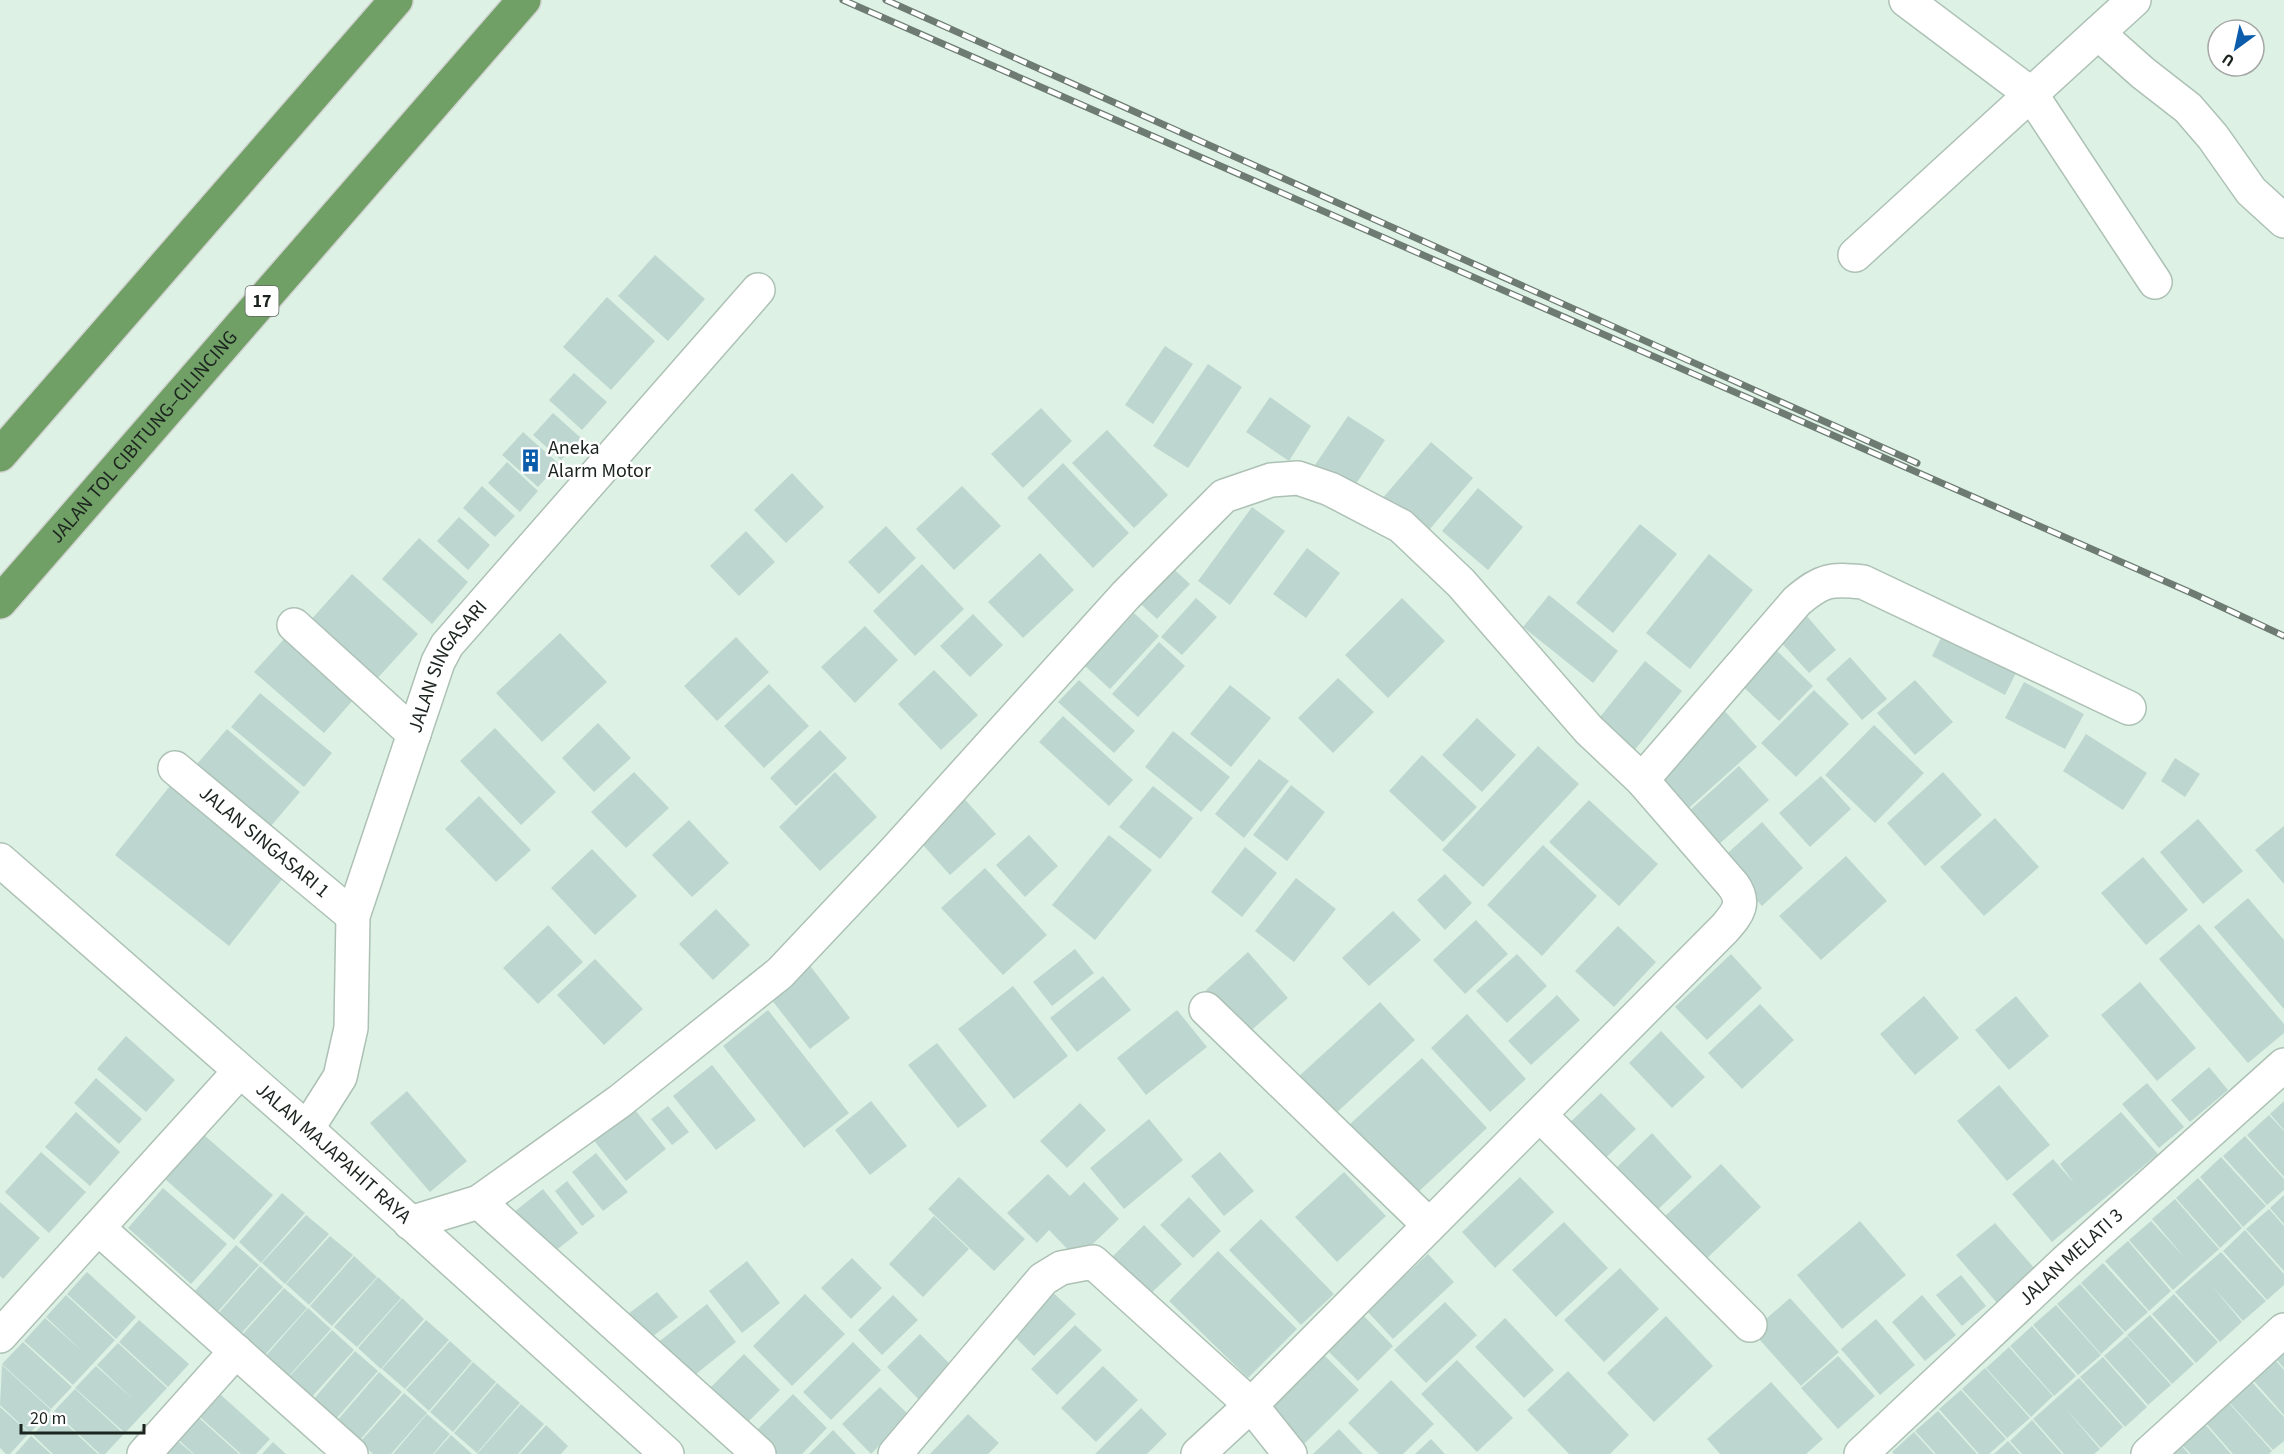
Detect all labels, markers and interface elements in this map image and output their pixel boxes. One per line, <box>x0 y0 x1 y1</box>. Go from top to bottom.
north arrow <box>2206 18 2266 78</box>
text: U <box>2218 48 2239 72</box>
road number: 17 <box>246 286 278 316</box>
street label: JALAN TOL CIBITUNG–CILINCING <box>43 324 244 549</box>
place label: Aneka Alarm Motor <box>548 434 651 485</box>
building icon: Aneka Alarm Motor <box>517 447 543 473</box>
street label: JALAN SINGASARI <box>401 594 494 736</box>
street label: JALAN SINGASARI 1 <box>193 780 336 905</box>
street label: JALAN MAJAPAHIT RAYA <box>249 1076 417 1231</box>
street label: JALAN MELATI 3 <box>2013 1202 2130 1312</box>
scale bar <box>21 1397 144 1435</box>
text: 20 m <box>30 1406 66 1431</box>

